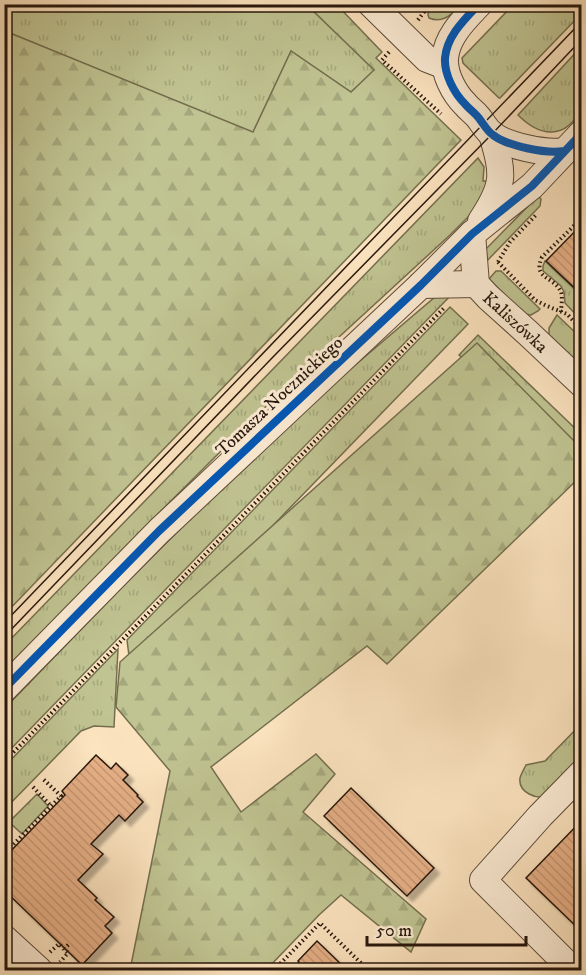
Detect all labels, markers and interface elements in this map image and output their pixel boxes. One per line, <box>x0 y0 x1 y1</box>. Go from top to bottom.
street label: Kaliszówka <box>478 287 552 358</box>
street label: Tomasza Nocznickiego <box>211 332 348 461</box>
scale bar <box>367 909 526 947</box>
text: 50 m <box>376 920 412 942</box>

